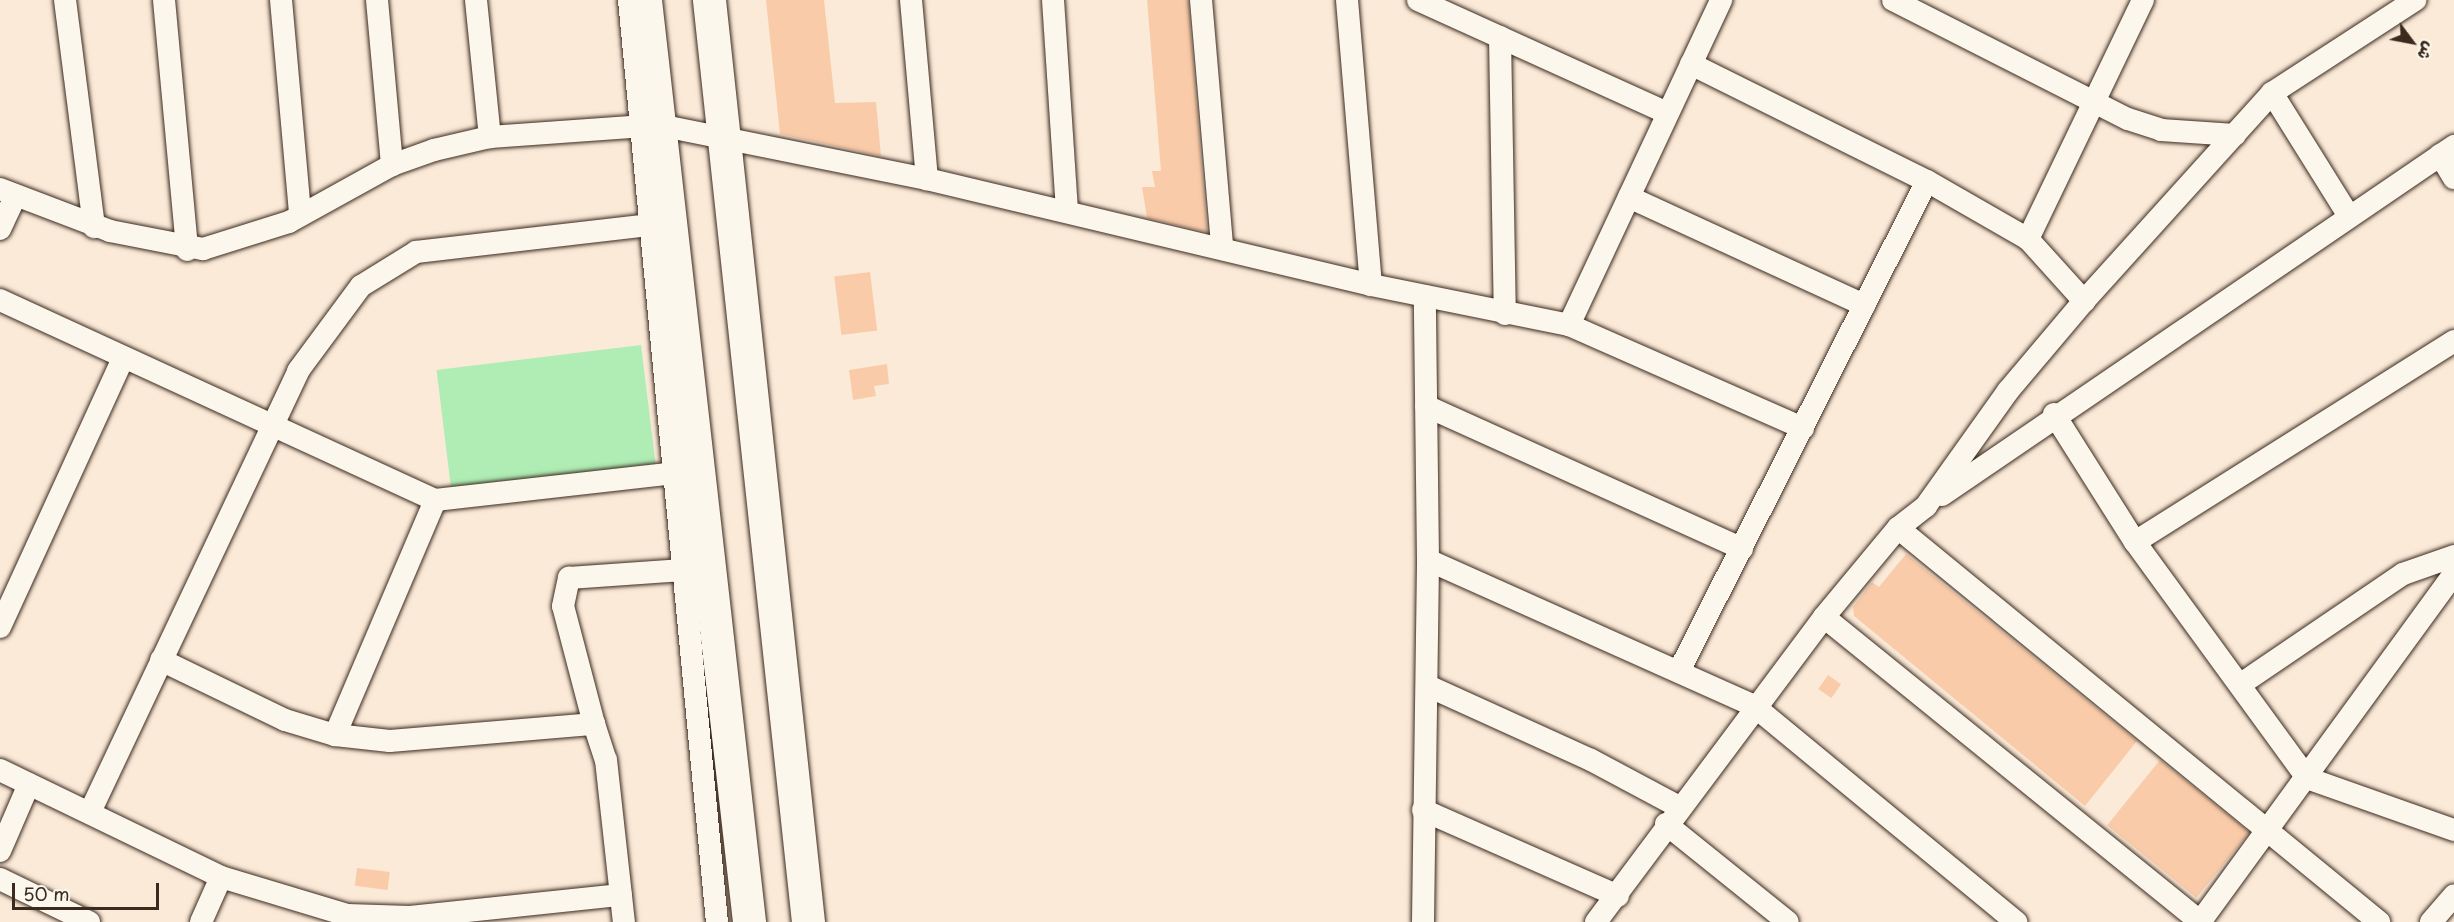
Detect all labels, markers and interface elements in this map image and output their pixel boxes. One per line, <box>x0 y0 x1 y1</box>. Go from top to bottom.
north arrow <box>2382 12 2442 72</box>
text: ش <box>2412 38 2442 65</box>
scale bar <box>15 871 162 909</box>
text: 50 m <box>23 880 70 907</box>

